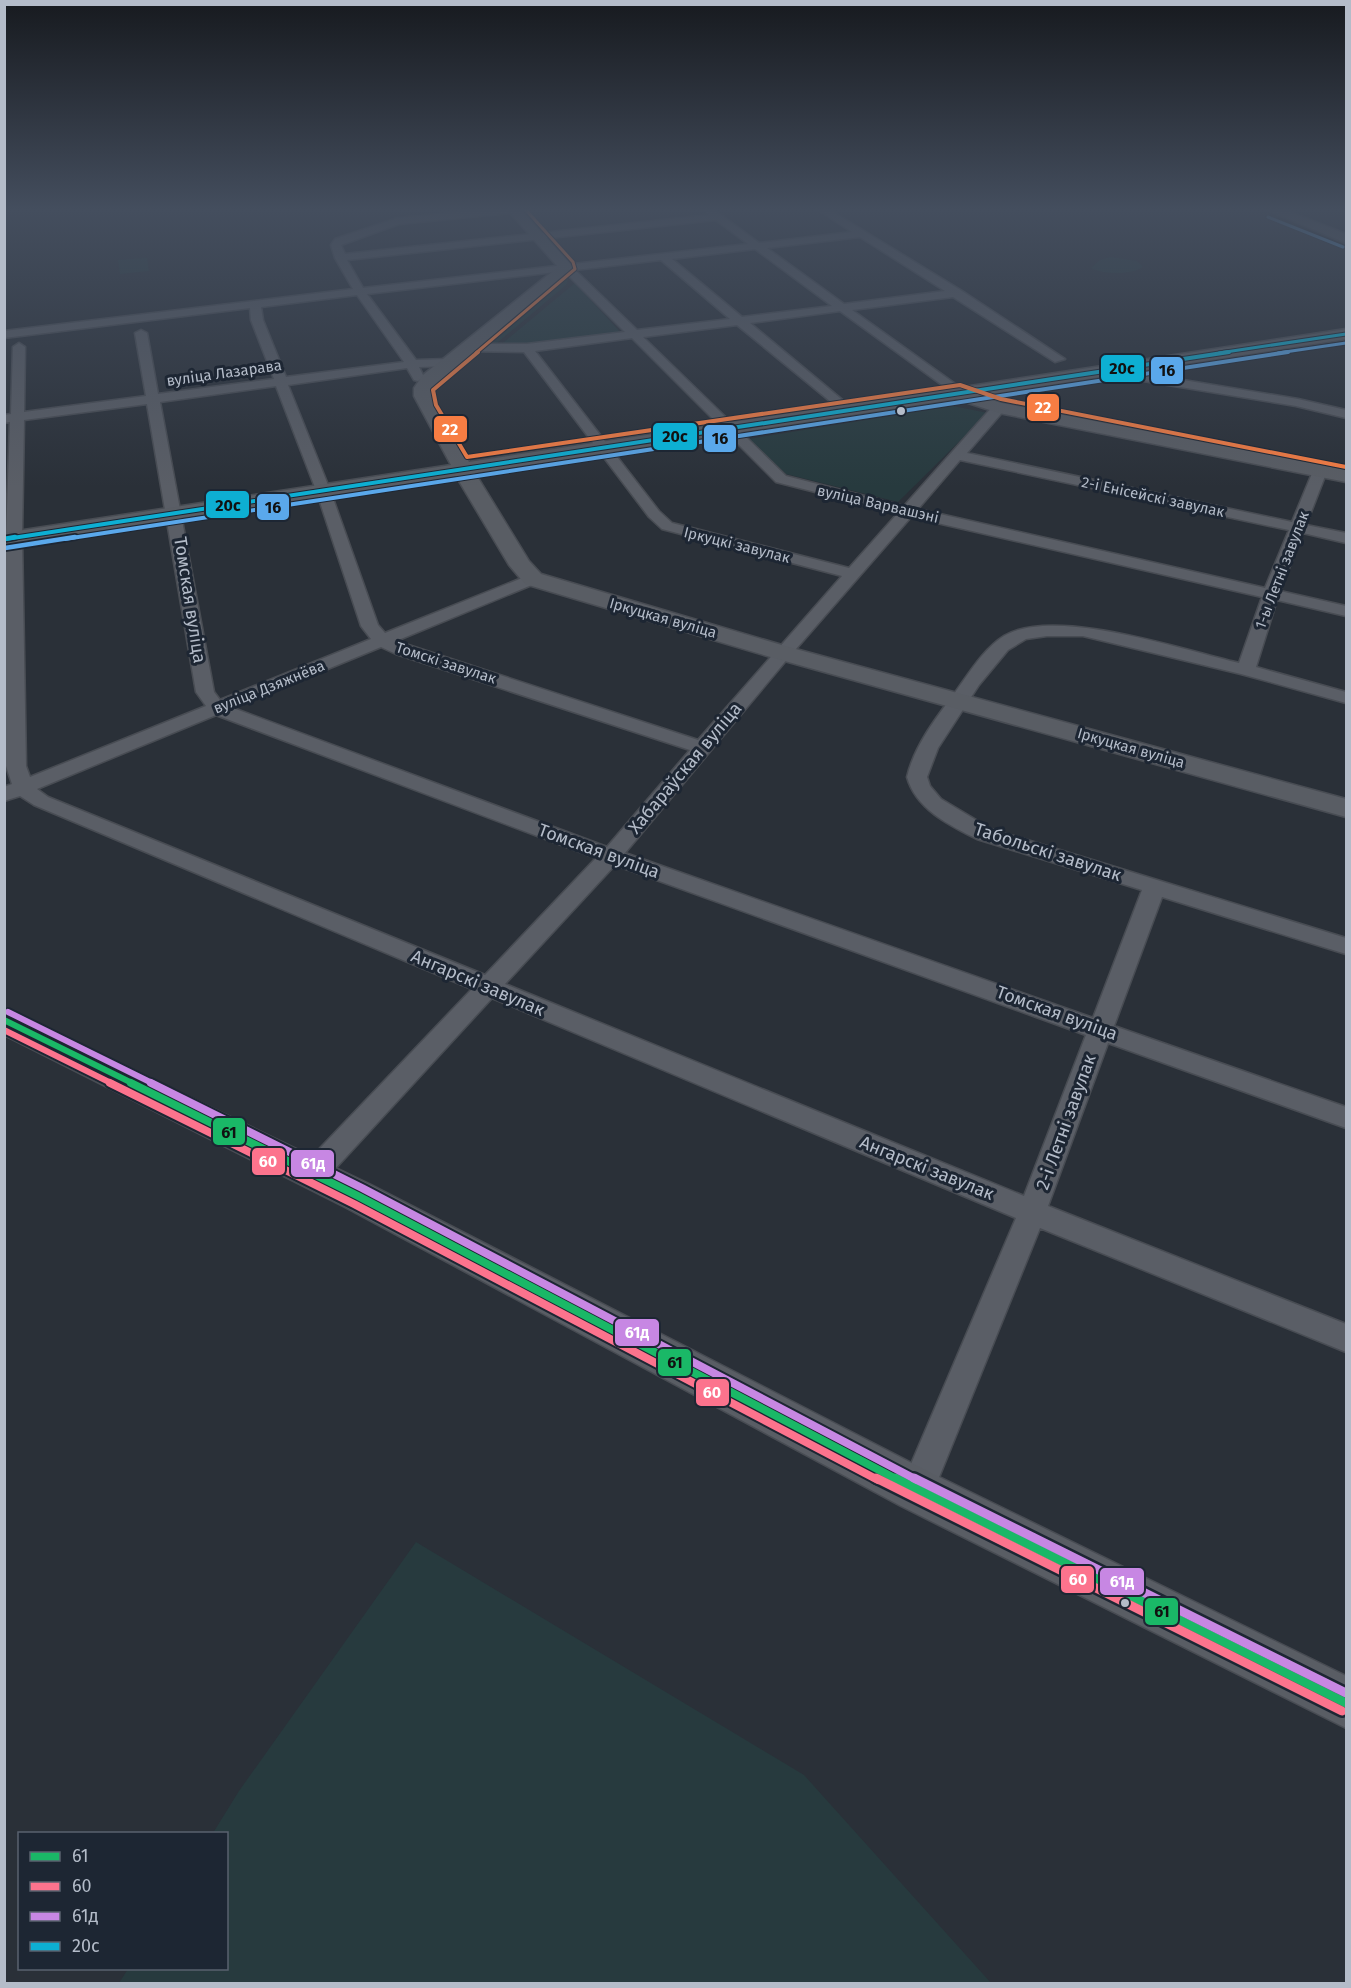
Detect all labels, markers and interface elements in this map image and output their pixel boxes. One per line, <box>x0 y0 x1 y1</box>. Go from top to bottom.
line badge: 20с <box>1100 354 1145 383</box>
street label: вуліца Лазарава <box>165 356 283 390</box>
line badge: 16 <box>1150 356 1184 385</box>
text: 20с <box>1109 359 1135 378</box>
text: 16 <box>1159 361 1175 380</box>
line badge: 22 <box>1026 393 1060 422</box>
text: 22 <box>1035 398 1051 417</box>
unlabelled marker <box>895 405 907 417</box>
line badge: 22 <box>433 415 468 443</box>
text: 22 <box>442 420 458 439</box>
line badge: 20с <box>652 422 698 451</box>
line badge: 16 <box>703 424 737 453</box>
text: 20с <box>662 427 688 446</box>
text: 16 <box>712 429 728 448</box>
street label: 2-і Енісейскі завулак <box>1080 473 1226 521</box>
street label: вуліца Варвашэні <box>815 481 941 527</box>
line badge: 20с <box>205 490 250 519</box>
line badge: 16 <box>256 493 290 521</box>
text: 20с <box>215 496 241 515</box>
text: 16 <box>265 498 281 517</box>
street label: 1-ы Летні завулак <box>1251 508 1313 631</box>
street label: Іркуцкі завулак <box>682 523 792 567</box>
street label: Томская вуліца <box>169 535 211 665</box>
street label: Іркуцкая вуліца <box>607 594 719 642</box>
street label: Томскі завулак <box>394 638 499 688</box>
street label: вуліца Дзяжнёва <box>211 656 327 718</box>
street label: Хабараўская вуліца <box>624 698 746 838</box>
street label: Іркуцкая вуліца <box>1075 724 1187 772</box>
street label: Табольскі завулак <box>972 818 1125 886</box>
street label: Томская вуліца <box>535 819 663 883</box>
street label: Ангарскі завулак <box>408 945 549 1021</box>
street label: Томская вуліца <box>993 981 1121 1045</box>
street label: 2-і Летні завулак <box>1031 1051 1101 1193</box>
line badge: 61 <box>212 1117 246 1146</box>
text: 61 <box>221 1123 237 1142</box>
street label: Ангарскі завулак <box>857 1131 998 1205</box>
line badge: 60 <box>251 1147 286 1176</box>
line badge: 61д <box>290 1149 335 1178</box>
text: 60 <box>259 1152 277 1171</box>
text: 61д <box>301 1154 325 1173</box>
line badge: 61д <box>614 1318 660 1347</box>
text: 61д <box>625 1323 649 1342</box>
line badge: 61 <box>657 1348 692 1377</box>
text: 61 <box>667 1353 683 1372</box>
line badge: 60 <box>695 1378 730 1407</box>
text: 60 <box>703 1383 721 1402</box>
line badge: 60 <box>1060 1565 1095 1594</box>
line badge: 61д <box>1099 1567 1145 1596</box>
text: 60 <box>1069 1570 1087 1589</box>
text: 61д <box>1110 1572 1134 1591</box>
unlabelled marker <box>1119 1597 1131 1609</box>
line badge: 61 <box>1144 1597 1179 1626</box>
text: 61 <box>1154 1602 1170 1621</box>
legend <box>18 1832 228 1970</box>
text: 61 <box>72 1845 89 1867</box>
text: 60 <box>72 1875 92 1897</box>
text: 61д <box>72 1905 99 1927</box>
text: 20с <box>72 1935 100 1957</box>

